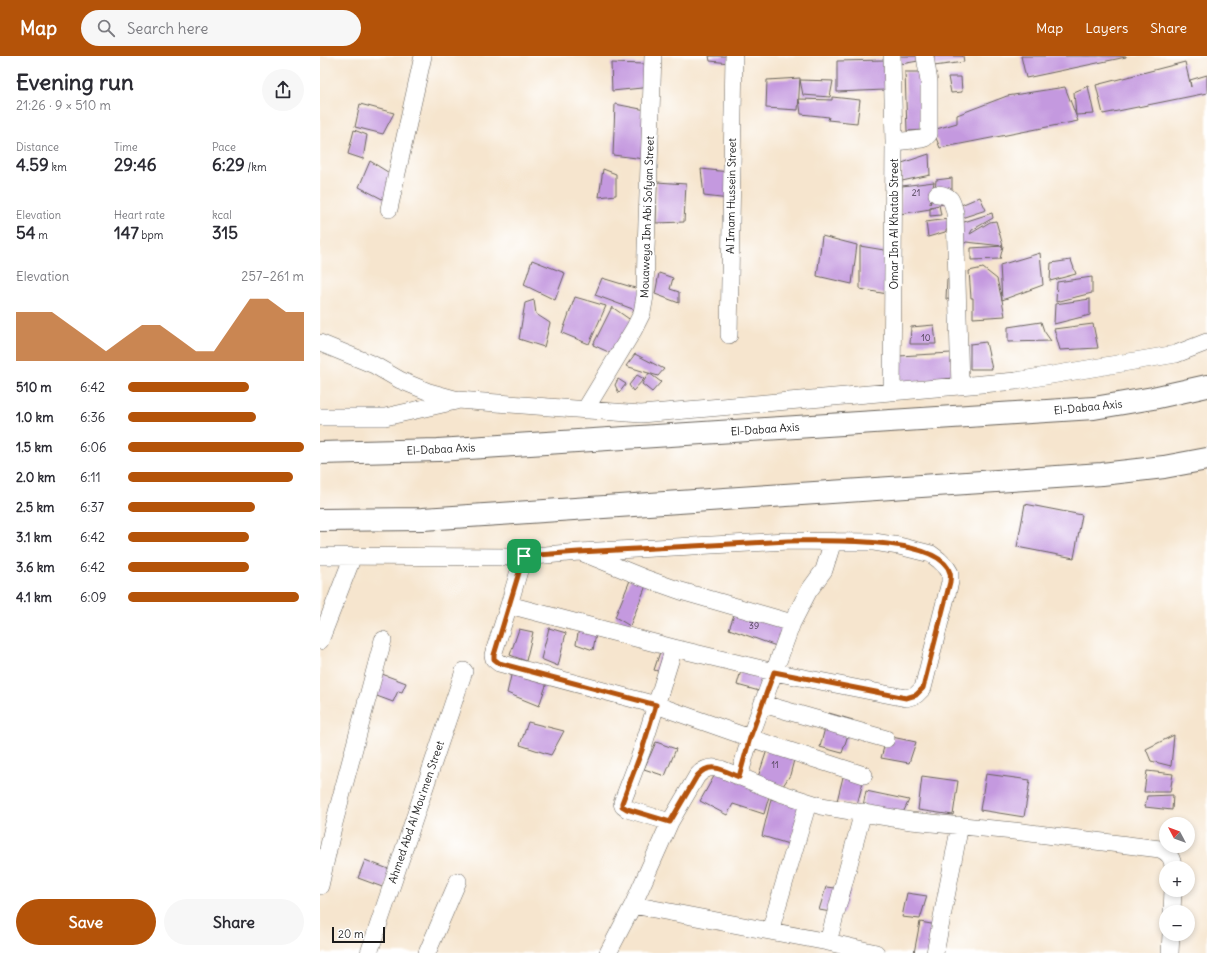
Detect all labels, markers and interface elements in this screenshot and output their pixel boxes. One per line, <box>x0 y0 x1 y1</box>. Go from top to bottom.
search box <box>81 10 361 46</box>
text: Map <box>20 16 57 40</box>
icon: search <box>95 17 117 39</box>
text: Search here <box>127 19 208 38</box>
text: Map <box>1036 19 1063 37</box>
text: Layers <box>1085 19 1128 37</box>
text: Share <box>1150 19 1187 37</box>
text: Evening run <box>16 68 134 96</box>
button: share <box>262 69 304 111</box>
text: 21:26 · 9 × 510 m <box>16 97 111 114</box>
street label: Mouaweya Ibn Abi Sofyan Street <box>637 135 657 298</box>
street label: Al Imam Hussein Street <box>723 138 739 254</box>
text: Distance <box>16 140 59 154</box>
text: Time <box>114 140 138 154</box>
text: Pace <box>212 140 236 154</box>
text: 4.59 <box>16 154 49 176</box>
text: 29:46 <box>114 154 157 176</box>
text: 6:29 <box>212 154 245 176</box>
street label: Omar Ibn Al Khatab Street <box>887 158 901 290</box>
text: km <box>49 160 67 174</box>
text: /km <box>245 160 267 174</box>
house number: 21 <box>912 187 920 198</box>
text: Elevation <box>16 208 61 222</box>
text: Heart rate <box>114 208 165 222</box>
text: kcal <box>212 208 232 222</box>
text: 54 <box>16 222 36 244</box>
text: 147 <box>114 222 139 244</box>
text: 315 <box>212 222 238 244</box>
text: m <box>36 228 48 242</box>
text: bpm <box>139 228 163 242</box>
text: Elevation <box>16 268 69 285</box>
text: 257–261 m <box>241 268 304 285</box>
house number: 10 <box>921 332 931 343</box>
text: 510 m <box>16 379 52 396</box>
text: 6:42 <box>80 379 105 396</box>
street label: El-Dabaa Axis <box>1053 396 1123 418</box>
text: 1.0 km <box>16 409 54 426</box>
text: 6:36 <box>80 409 105 426</box>
street label: El-Dabaa Axis <box>730 420 800 438</box>
text: 1.5 km <box>16 439 52 456</box>
text: 6:06 <box>80 439 107 456</box>
street label: El-Dabaa Axis <box>406 440 476 458</box>
text: 2.0 km <box>16 469 56 486</box>
text: 6:11 <box>80 469 101 486</box>
text: 2.5 km <box>16 499 54 516</box>
text: 6:37 <box>80 499 104 516</box>
text: 3.1 km <box>16 529 52 546</box>
text: 6:42 <box>80 529 105 546</box>
pin <box>507 539 541 573</box>
icon: arrive <box>513 545 535 567</box>
text: 3.6 km <box>16 559 55 576</box>
text: 6:42 <box>80 559 105 576</box>
text: 4.1 km <box>16 589 52 606</box>
text: 6:09 <box>80 589 106 606</box>
house number: 39 <box>749 620 759 631</box>
street label: Ahmed Abd Al Mou'men Street <box>385 739 447 885</box>
house number: 11 <box>771 759 779 770</box>
north arrow <box>1159 817 1195 853</box>
map controls <box>1159 817 1195 941</box>
button: + <box>1159 861 1195 897</box>
button: Save <box>16 899 156 945</box>
button: Share <box>164 899 304 945</box>
button: − <box>1159 905 1195 941</box>
scale bar <box>332 925 385 944</box>
text: 20 m <box>338 927 364 941</box>

